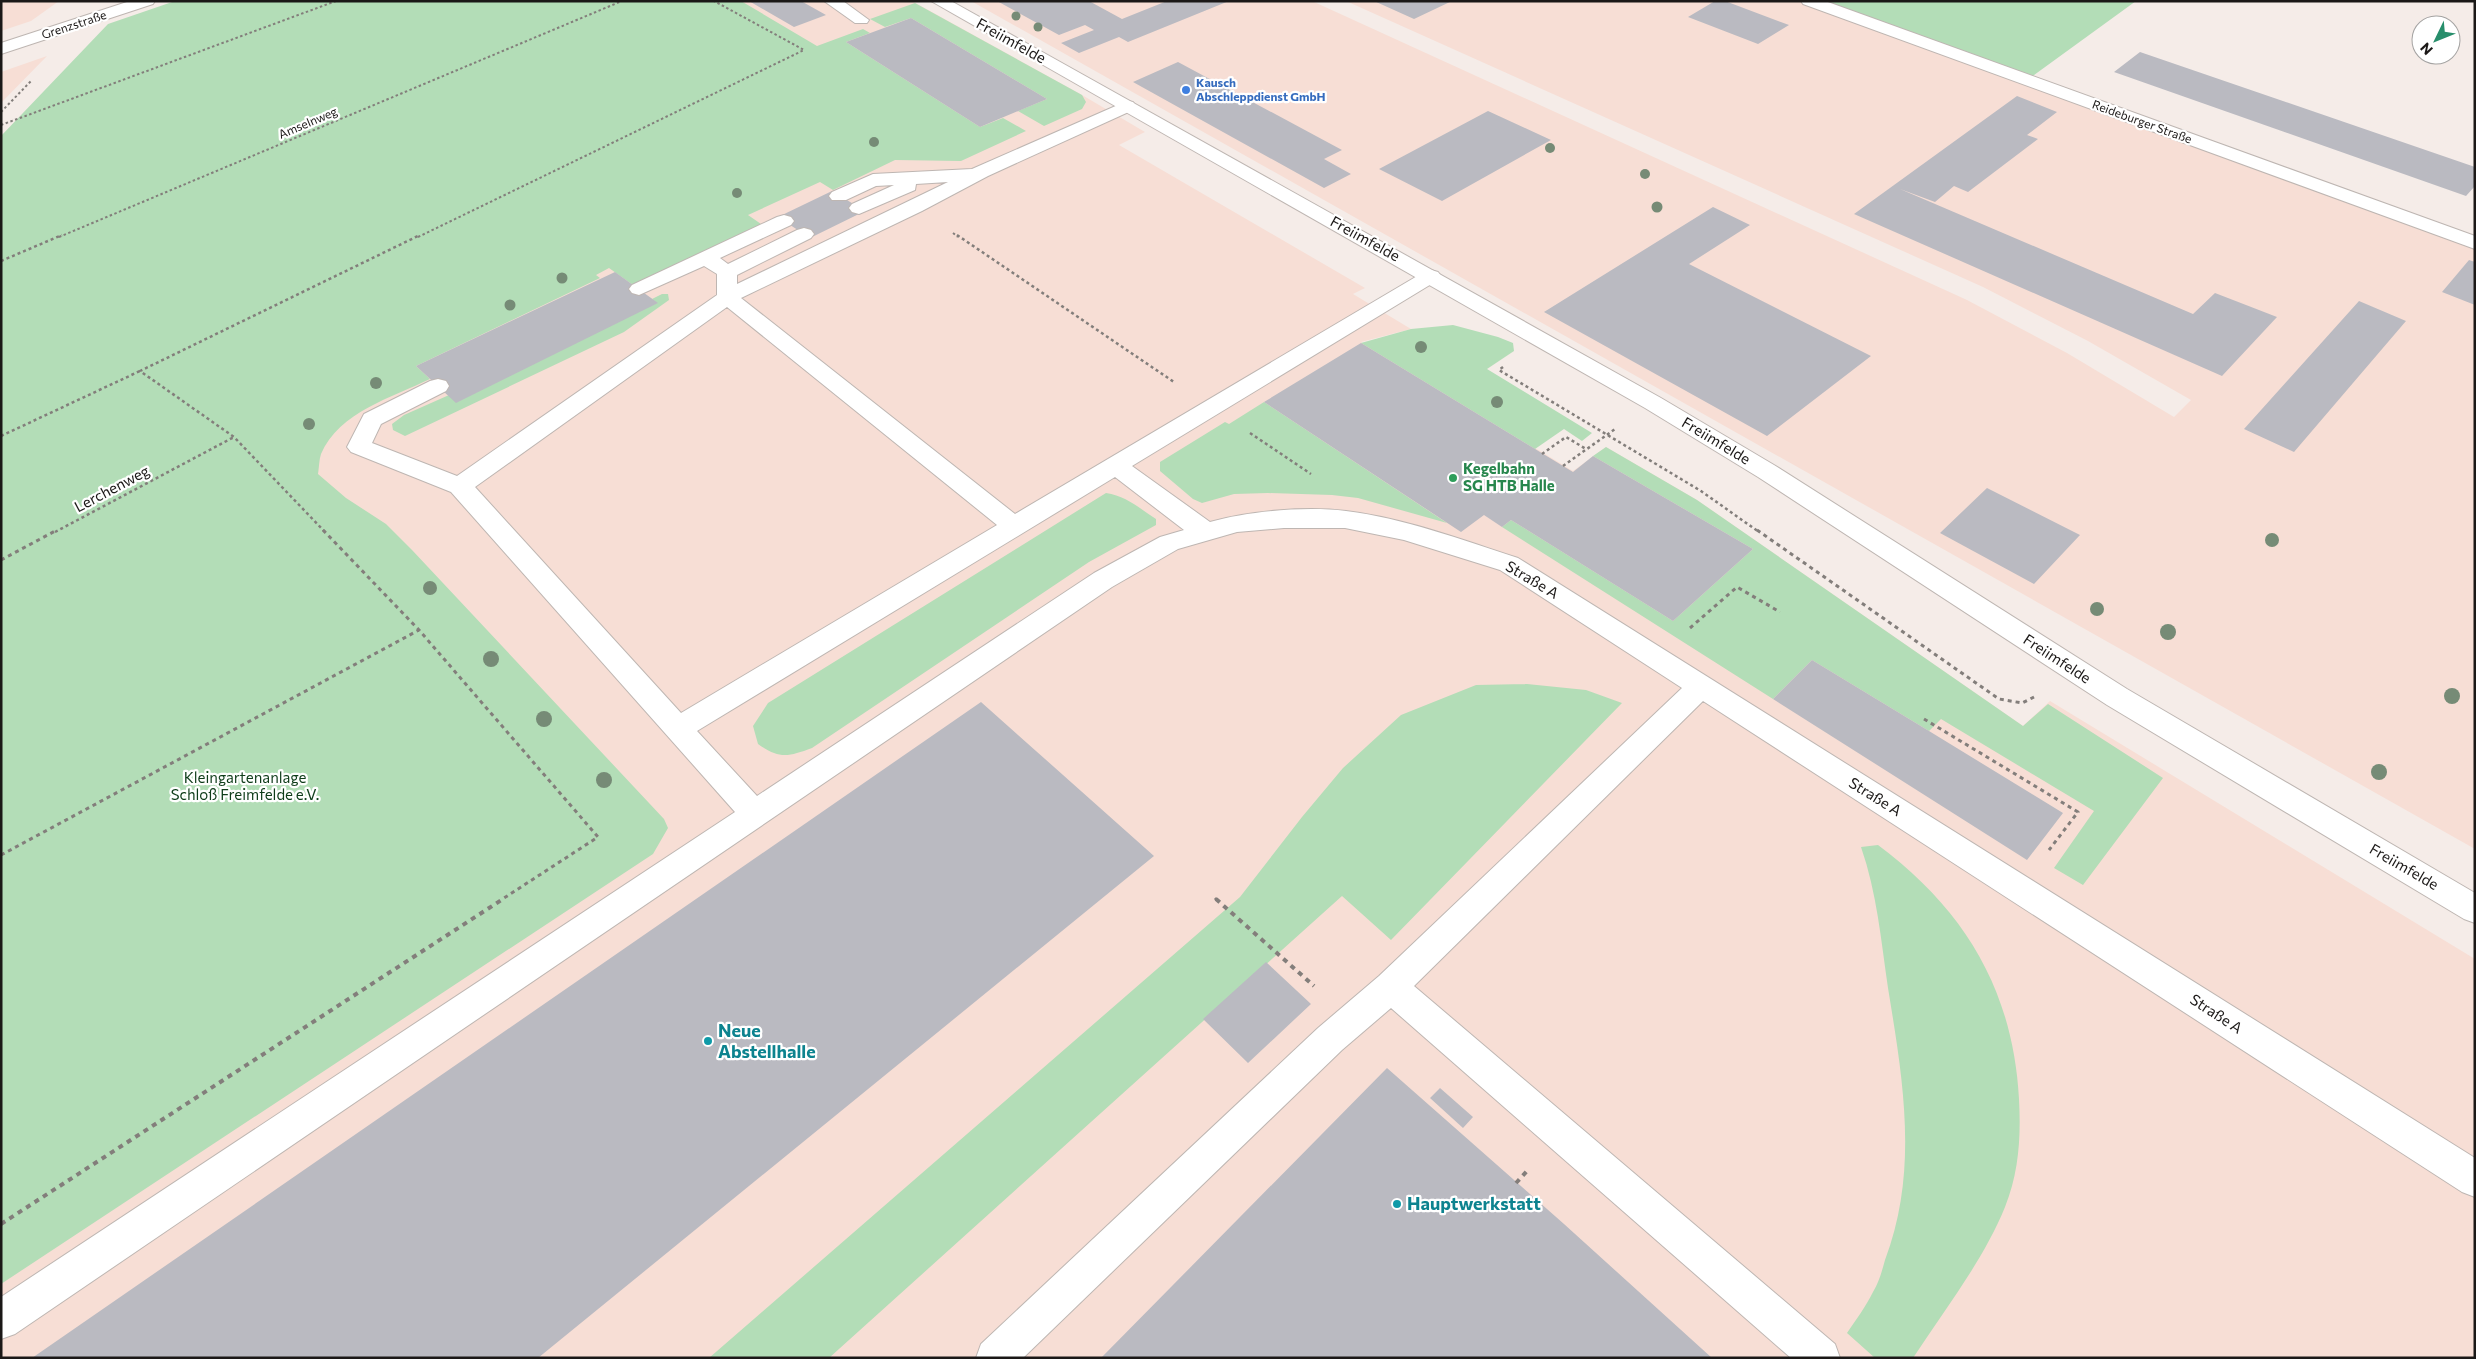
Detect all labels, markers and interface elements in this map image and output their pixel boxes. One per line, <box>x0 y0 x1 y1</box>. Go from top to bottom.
street label: Grenzstraße <box>39 7 108 41</box>
street label: Freiimfelde <box>974 14 1049 67</box>
north arrow <box>2411 15 2461 65</box>
text: N <box>2416 40 2436 59</box>
place label: Kausch Abschleppdienst GmbH <box>1196 75 1326 103</box>
marker: Kausch Abschleppdienst GmbH <box>1180 84 1192 96</box>
street label: Reideburger Straße <box>2091 97 2194 146</box>
street label: Amselnweg <box>276 103 340 141</box>
street label: Freiimfelde <box>1328 212 1403 265</box>
street label: Freiimfelde <box>1679 413 1754 468</box>
place label: Kegelbahn SG HTB Halle <box>1463 459 1555 494</box>
street label: Lerchenweg <box>71 461 152 515</box>
marker: Kegelbahn SG HTB Halle <box>1447 472 1459 484</box>
street label: Straße A <box>1503 556 1562 602</box>
street label: Freiimfelde <box>2020 630 2095 687</box>
park label: Kleingartenanlage Schloß Freimfelde e.V. <box>171 768 319 803</box>
street label: Straße A <box>1846 773 1905 819</box>
street label: Freiimfelde <box>2367 839 2442 893</box>
street label: Straße A <box>2187 990 2246 1037</box>
place label: Neue Abstellhalle <box>718 1019 816 1062</box>
marker: Neue Abstellhalle <box>702 1035 714 1047</box>
place label: Hauptwerkstatt <box>1407 1192 1541 1214</box>
marker: Hauptwerkstatt <box>1391 1198 1403 1210</box>

